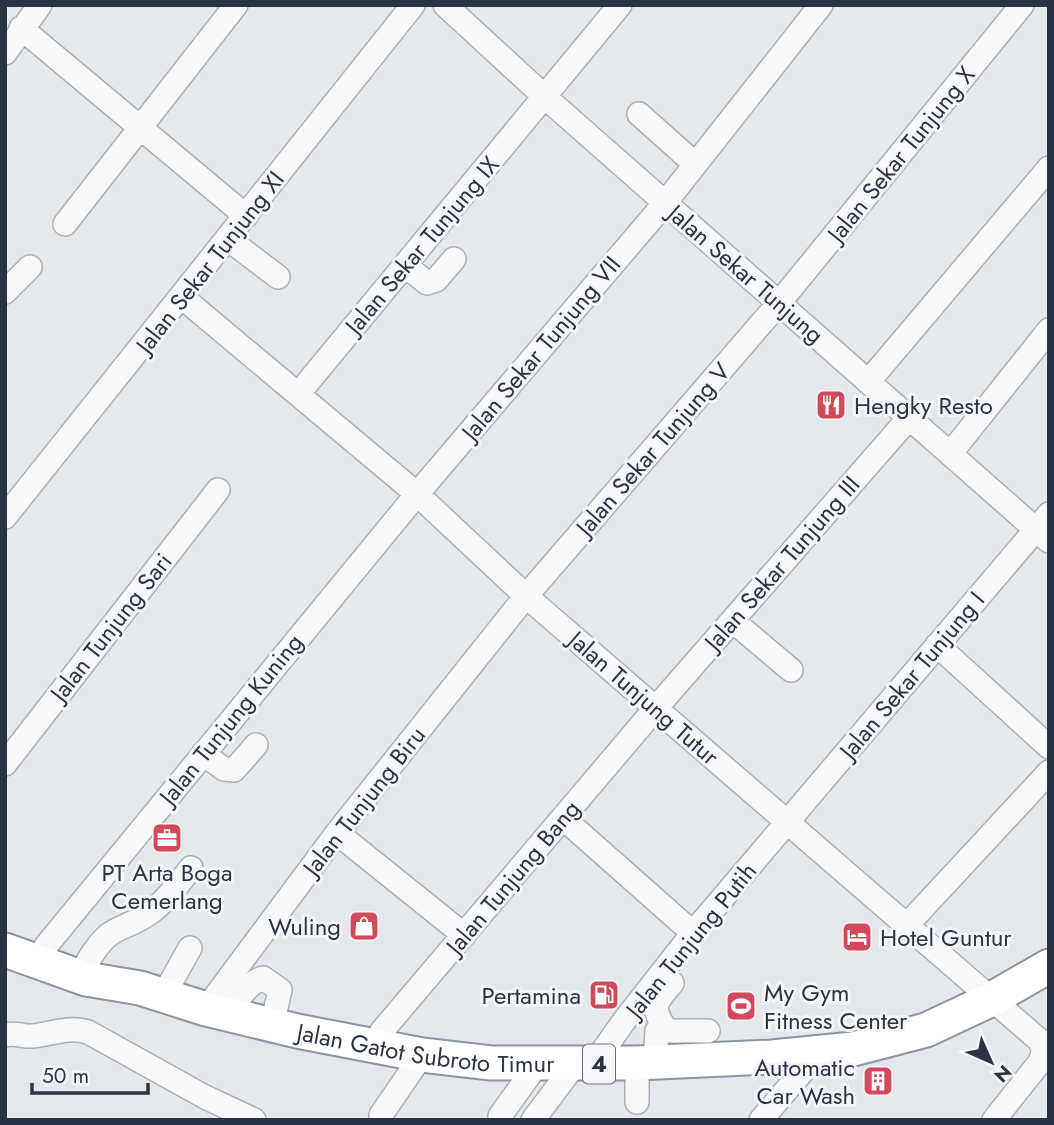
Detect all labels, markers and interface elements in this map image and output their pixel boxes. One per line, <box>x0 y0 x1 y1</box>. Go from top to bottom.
street label: Jalan Sekar Tunjung X <box>817 58 983 252</box>
street label: Jalan Sekar Tunjung IX <box>335 148 507 344</box>
street label: Jalan Sekar Tunjung XI <box>126 163 292 363</box>
street label: Jalan Sekar Tunjung <box>658 194 832 352</box>
street label: Jalan Sekar Tunjung VII <box>451 248 629 450</box>
street label: Jalan Sekar Tunjung V <box>566 355 738 546</box>
restaurant icon: Hengky Resto <box>814 388 848 422</box>
place label: Hengky Resto <box>854 388 993 423</box>
street label: Jalan Sekar Tunjung III <box>694 468 868 660</box>
street label: Jalan Tunjung Sari <box>40 545 180 711</box>
street label: Jalan Sekar Tunjung I <box>829 583 993 769</box>
street label: Jalan Tunjung Tutur <box>559 621 727 774</box>
street label: Jalan Tunjung Kuning <box>149 626 311 814</box>
street label: Jalan Tunjung Biru <box>293 719 434 886</box>
street label: Jalan Tunjung Bang <box>436 792 588 964</box>
office icon: PT Arta Boga Cemerlang <box>150 821 184 855</box>
place label: PT Arta Boga Cemerlang <box>101 855 233 918</box>
street label: Jalan Tunjung Putih <box>616 855 765 1027</box>
place label: Wuling <box>268 909 341 944</box>
shop icon: Wuling <box>347 909 381 943</box>
hotel icon: Hotel Guntur <box>840 920 874 954</box>
place label: Hotel Guntur <box>880 920 1012 955</box>
place label: My Gym Fitness Center <box>764 975 908 1038</box>
place label: Pertamina <box>482 978 581 1013</box>
fuel station icon: Pertamina <box>587 978 621 1012</box>
sports icon: My Gym Fitness Center <box>724 989 758 1023</box>
street label: Jalan Gatot Subroto Timur <box>291 1013 555 1081</box>
north arrow <box>956 1027 1026 1097</box>
road number: 4 <box>583 1044 615 1084</box>
place label: Automatic Car Wash <box>754 1050 855 1113</box>
scale bar <box>32 1052 147 1096</box>
text: N <box>988 1059 1018 1089</box>
text: 50 m <box>42 1061 89 1091</box>
building icon: Automatic Car Wash <box>861 1064 895 1098</box>

